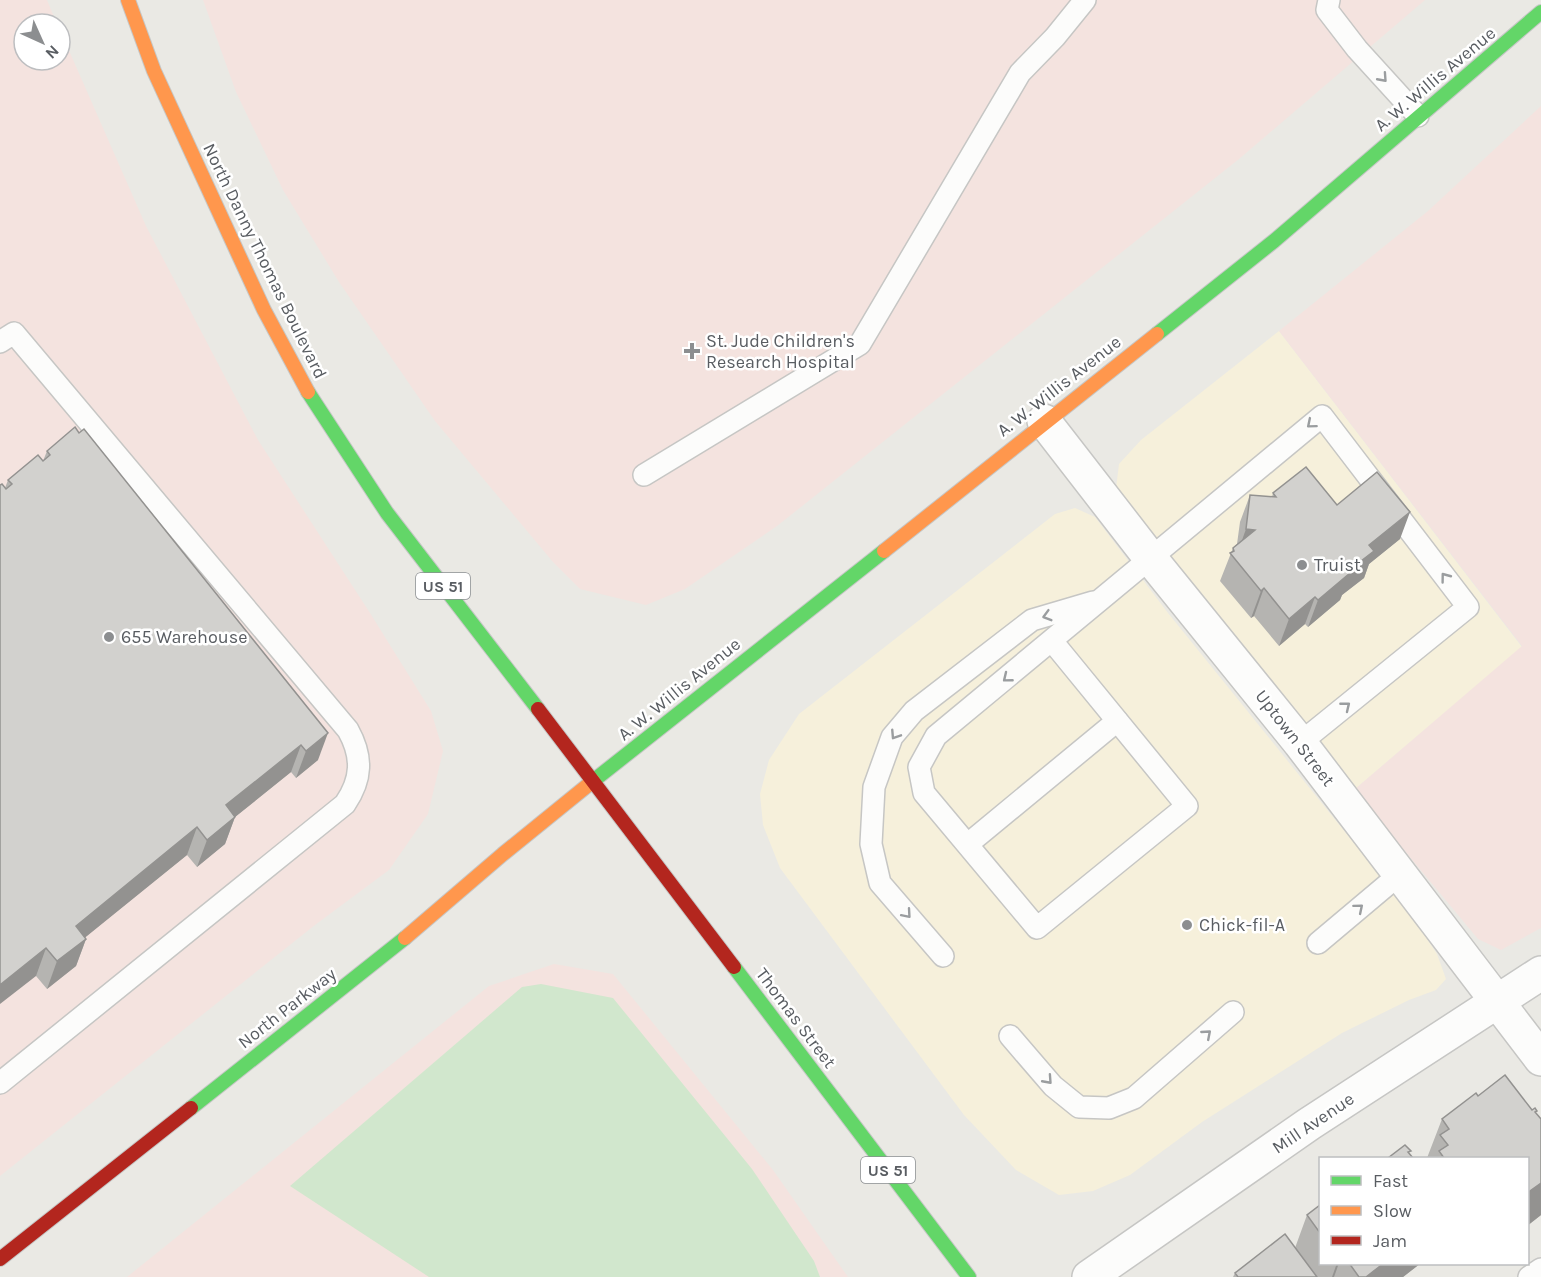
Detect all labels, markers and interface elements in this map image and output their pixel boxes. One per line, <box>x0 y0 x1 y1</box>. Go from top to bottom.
north arrow <box>12 12 72 72</box>
street label: A. W. Willis Avenue <box>1370 22 1500 136</box>
text: N <box>41 41 63 63</box>
one-way arrow <box>1376 71 1387 82</box>
street label: North Danny Thomas Boulevard <box>198 140 332 382</box>
place label: St. Jude Children's Research Hospital <box>706 330 855 373</box>
street label: A. W. Willis Avenue <box>993 331 1125 441</box>
marker: St. Jude Children's Research Hospital <box>683 342 701 360</box>
one-way arrow <box>1307 417 1318 428</box>
place label: Truist <box>1314 554 1361 576</box>
marker: Truist <box>1295 558 1309 572</box>
one-way arrow <box>1441 572 1452 583</box>
road number: US 51 <box>416 573 470 599</box>
one-way arrow <box>1042 609 1052 621</box>
place label: 655 Warehouse <box>121 626 247 648</box>
marker: 655 Warehouse <box>102 630 116 644</box>
street label: A. W. Willis Avenue <box>613 633 745 745</box>
one-way arrow <box>1003 671 1014 682</box>
street label: Uptown Street <box>1250 685 1340 791</box>
one-way arrow <box>1339 702 1350 713</box>
one-way arrow <box>892 729 903 740</box>
one-way arrow <box>1352 905 1363 916</box>
one-way arrow <box>900 907 911 918</box>
place label: Chick-fil-A <box>1199 914 1285 936</box>
marker: Chick-fil-A <box>1180 918 1194 932</box>
street label: North Parkway <box>234 963 341 1053</box>
street label: Thomas Street <box>751 964 841 1073</box>
one-way arrow <box>1200 1030 1211 1041</box>
one-way arrow <box>1041 1073 1052 1084</box>
street label: Mill Avenue <box>1268 1088 1358 1158</box>
road number: US 51 <box>861 1157 915 1183</box>
legend <box>1319 1157 1529 1265</box>
text: Fast <box>1373 1170 1408 1192</box>
text: Slow <box>1373 1200 1412 1222</box>
text: Jam <box>1373 1230 1407 1252</box>

